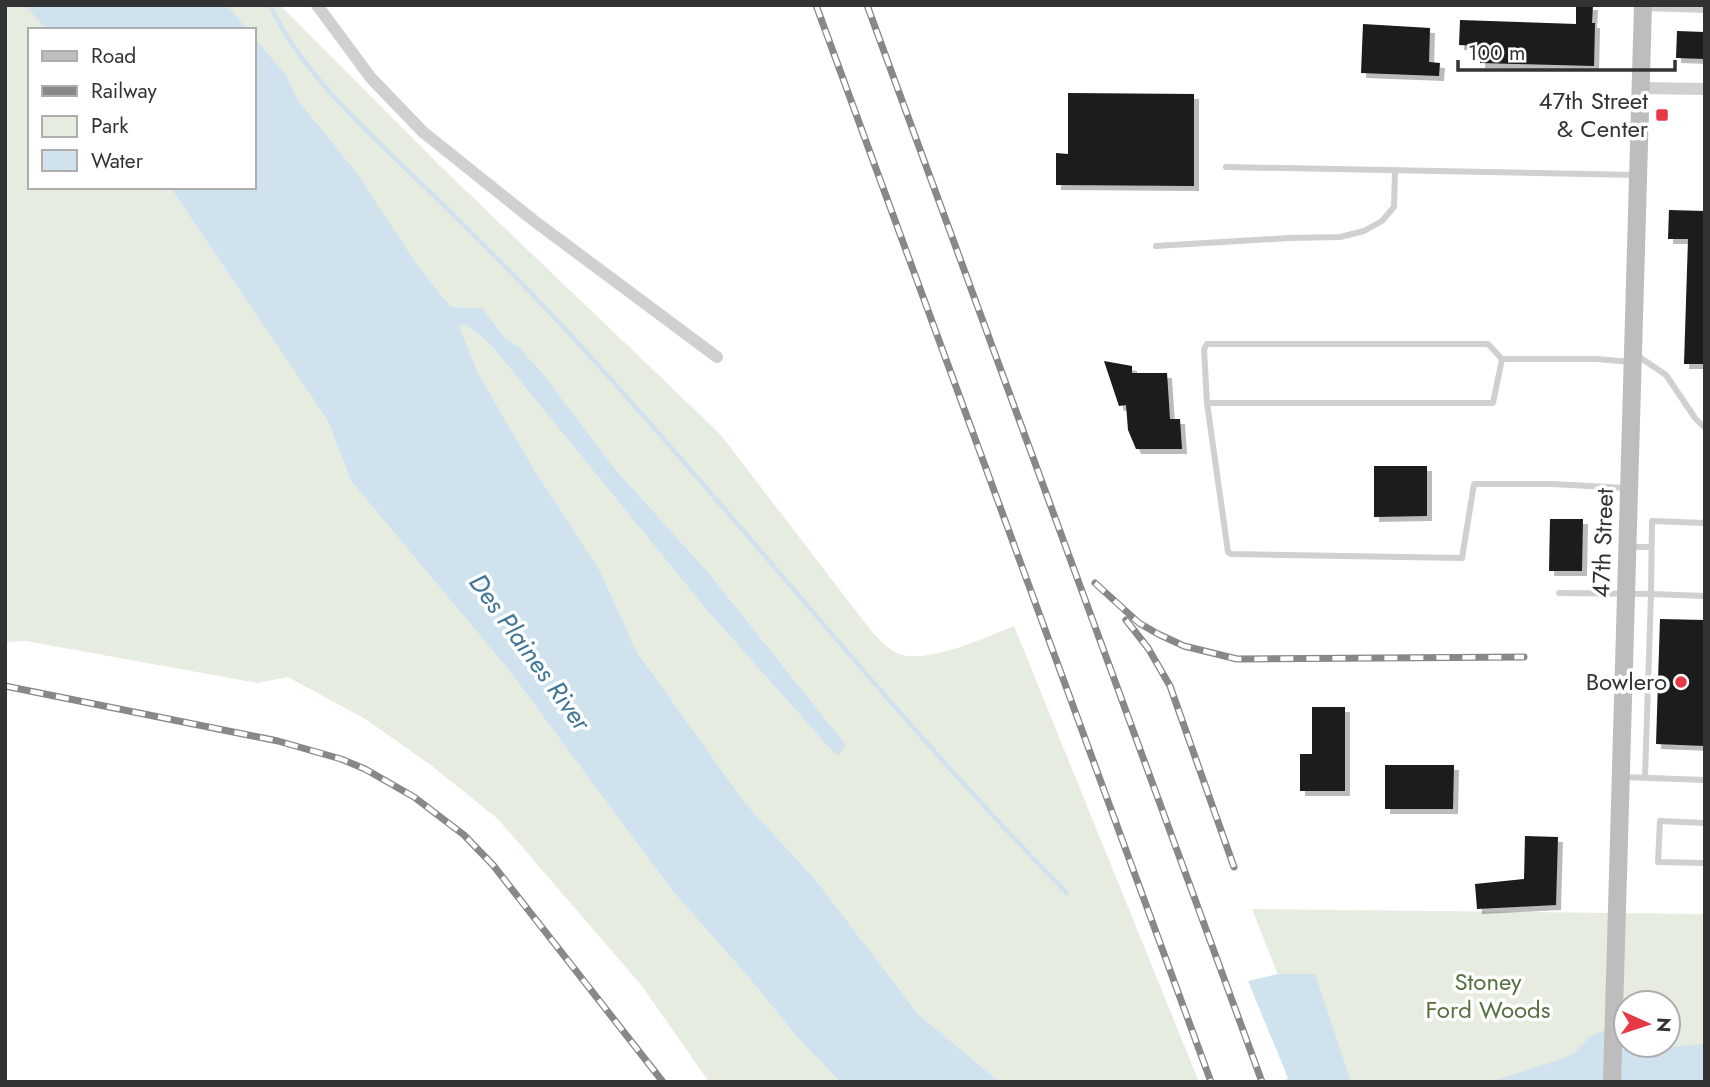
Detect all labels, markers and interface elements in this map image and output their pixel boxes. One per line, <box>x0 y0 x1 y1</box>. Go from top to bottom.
legend <box>28 28 256 189</box>
scale bar <box>1458 28 1675 72</box>
text: 100 m <box>1468 38 1525 68</box>
text: Road <box>91 41 136 71</box>
text: Railway <box>91 76 157 106</box>
place label: 47th Street & Center <box>1539 83 1649 146</box>
marker: 47th Street & Center <box>1654 107 1670 123</box>
text: Park <box>91 111 129 141</box>
text: Water <box>91 146 144 176</box>
street label: 47th Street <box>1583 487 1622 598</box>
water label: Des Plaines River <box>460 566 601 739</box>
place label: Bowlero <box>1586 664 1667 699</box>
marker: Bowlero <box>1673 674 1689 690</box>
park label: Stoney Ford Woods <box>1426 964 1550 1027</box>
north arrow <box>1612 989 1682 1059</box>
text: N <box>1650 1017 1677 1033</box>

